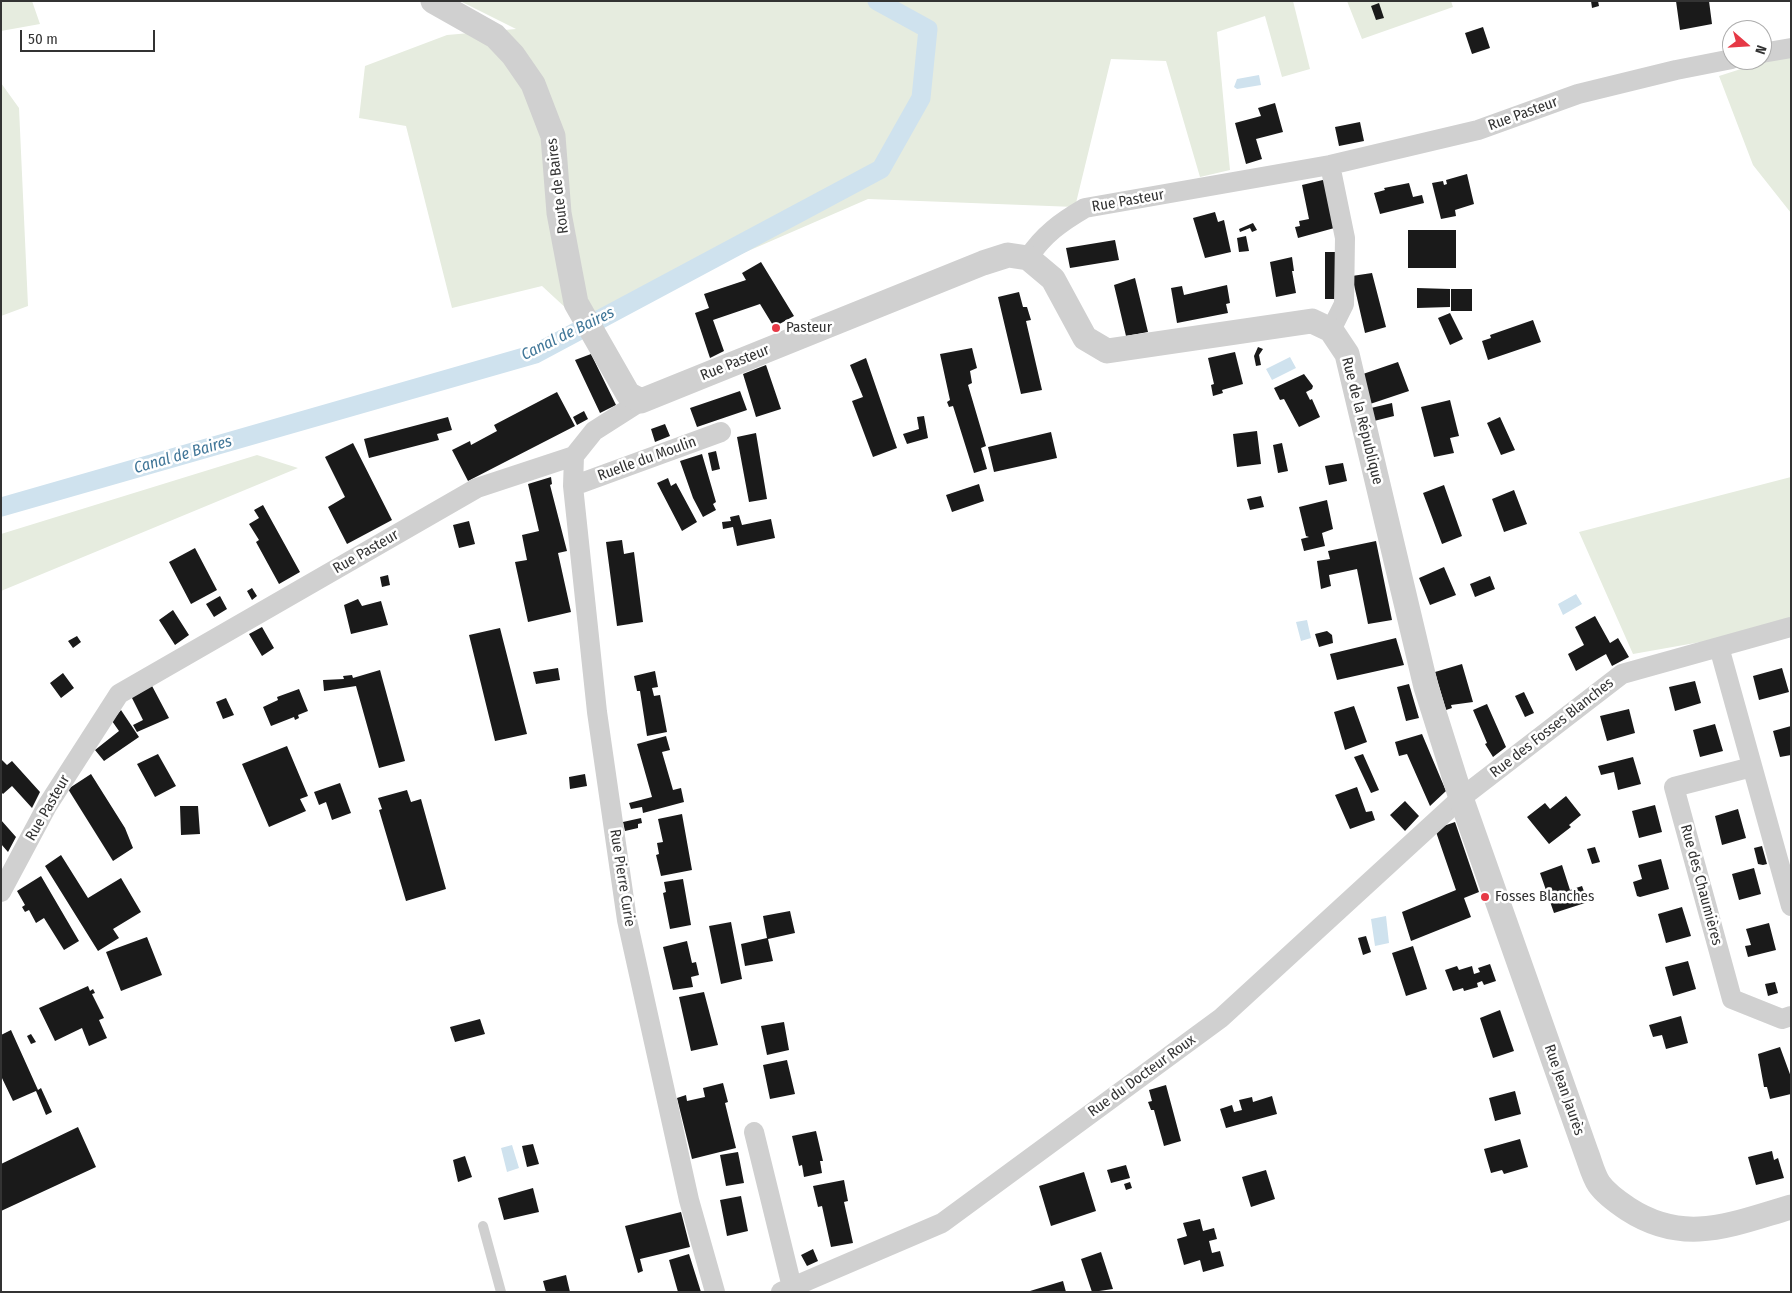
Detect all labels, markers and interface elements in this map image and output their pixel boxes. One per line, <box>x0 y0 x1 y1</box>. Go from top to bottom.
scale bar <box>22 20 158 52</box>
north arrow <box>1722 20 1772 70</box>
text: 50 m <box>28 30 58 48</box>
text: N <box>1751 43 1770 56</box>
street label: Rue Pasteur <box>1486 93 1560 135</box>
street label: Route de Baires <box>543 137 573 235</box>
street label: Rue Pasteur <box>1091 186 1165 216</box>
water label: Canal de Baires <box>518 303 618 365</box>
place label: Pasteur <box>786 319 832 337</box>
marker: Pasteur <box>770 322 782 334</box>
street label: Rue Pasteur <box>698 341 772 385</box>
street label: Rue de la République <box>1337 355 1387 487</box>
water label: Canal de Baires <box>132 432 234 478</box>
street label: Ruelle du Moulin <box>595 433 699 485</box>
street label: Rue Pasteur <box>330 526 402 578</box>
street label: Rue des Fosses Blanches <box>1487 674 1617 782</box>
street label: Rue Pasteur <box>22 772 74 844</box>
street label: Rue des Chaumières <box>1676 823 1726 947</box>
street label: Rue Pierre Curie <box>605 828 639 928</box>
place label: Fosses Blanches <box>1495 888 1594 906</box>
marker: Fosses Blanches <box>1479 891 1491 903</box>
street label: Rue du Docteur Roux <box>1085 1031 1199 1121</box>
street label: Rue Jean Jaurès <box>1540 1042 1588 1138</box>

